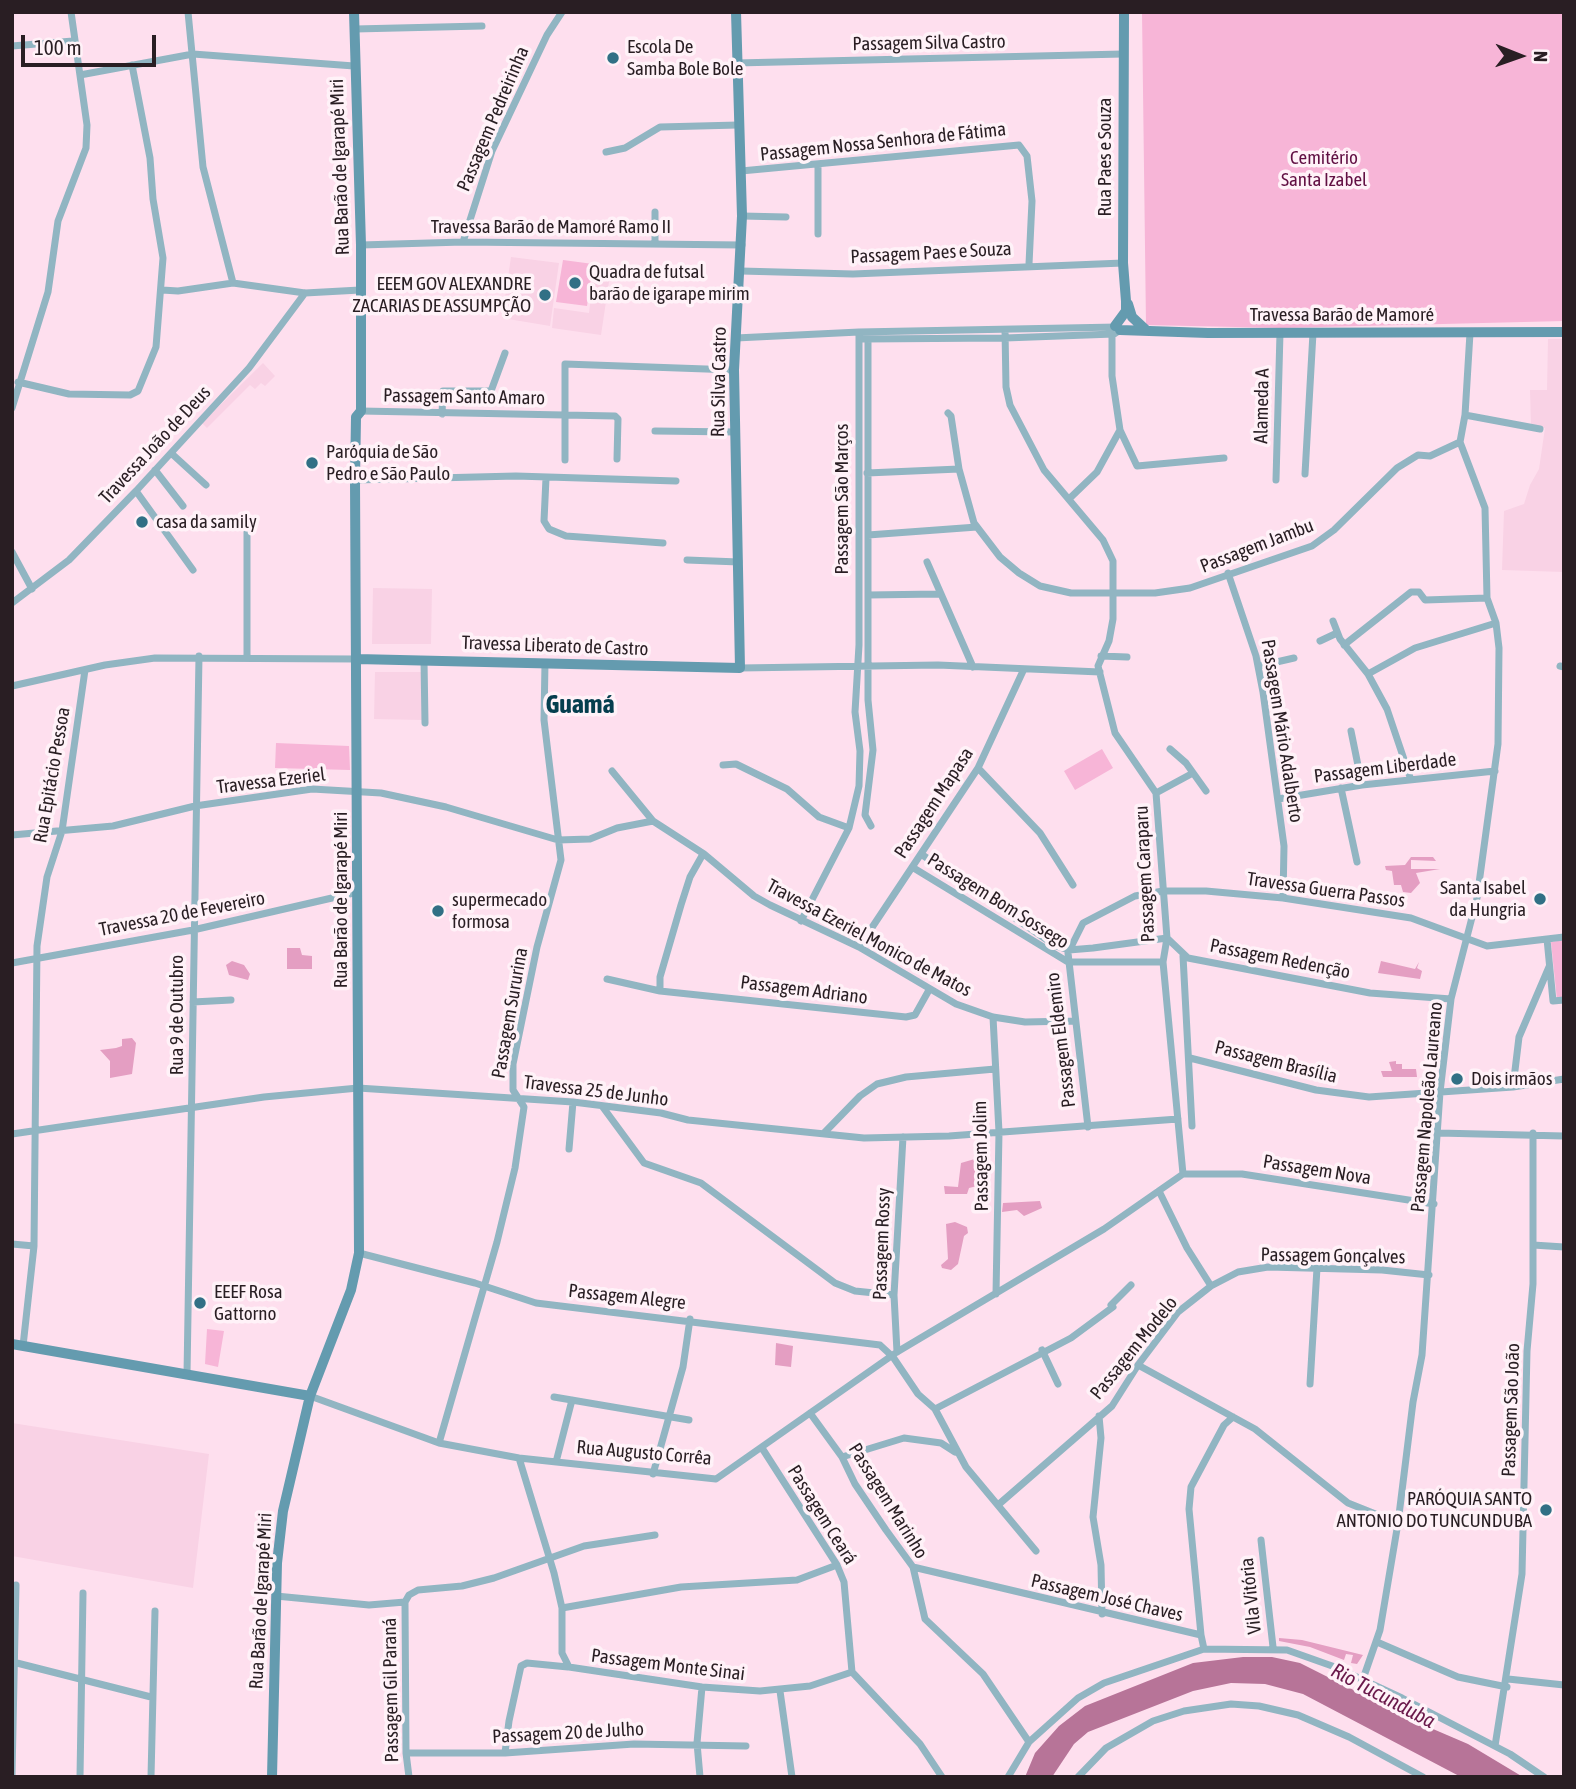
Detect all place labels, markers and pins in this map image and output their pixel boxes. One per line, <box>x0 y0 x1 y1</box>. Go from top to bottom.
place label: Escola De Samba Bole Bole <box>627 36 743 80</box>
marker: Escola De Samba Bole Bole <box>605 50 621 66</box>
place label: Quadra de futsal barão de igarape mirim <box>589 261 750 305</box>
place label: EEEM GOV ALEXANDRE ZACARIAS DE ASSUMPÇÃO <box>352 273 531 317</box>
marker: Quadra de futsal barão de igarape mirim <box>567 275 583 291</box>
marker: EEEM GOV ALEXANDRE ZACARIAS DE ASSUMPÇÃO <box>537 287 553 303</box>
place label: Paróquia de São Pedro e São Paulo <box>326 441 450 485</box>
marker: Paróquia de São Pedro e São Paulo <box>304 455 320 471</box>
place label: casa da samily <box>156 511 257 533</box>
marker: casa da samily <box>134 514 150 530</box>
place label: Santa Isabel da Hungria <box>1440 877 1526 921</box>
place label: supermecado formosa <box>452 889 547 933</box>
marker: Santa Isabel da Hungria <box>1532 891 1548 907</box>
marker: supermecado formosa <box>430 903 446 919</box>
place label: Dois irmãos <box>1471 1068 1552 1090</box>
marker: Dois irmãos <box>1449 1071 1465 1087</box>
place label: EEEF Rosa Gattorno <box>214 1281 283 1325</box>
marker: EEEF Rosa Gattorno <box>192 1295 208 1311</box>
place label: PARÓQUIA SANTO ANTONIO DO TUNCUNDUBA <box>1336 1488 1532 1532</box>
marker: PARÓQUIA SANTO ANTONIO DO TUNCUNDUBA <box>1538 1502 1554 1518</box>

